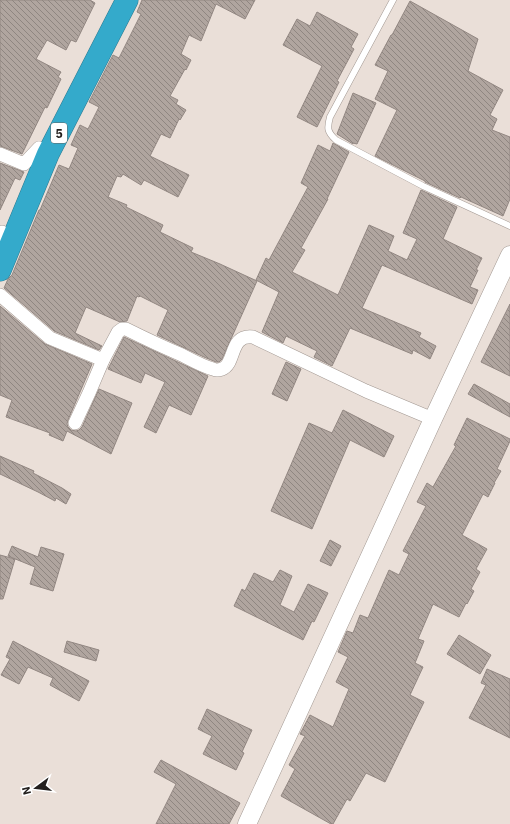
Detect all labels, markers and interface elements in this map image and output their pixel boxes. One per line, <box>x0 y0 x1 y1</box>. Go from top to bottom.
road number: 5 <box>51 123 67 143</box>
north arrow <box>16 768 56 808</box>
text: N <box>19 785 34 796</box>

